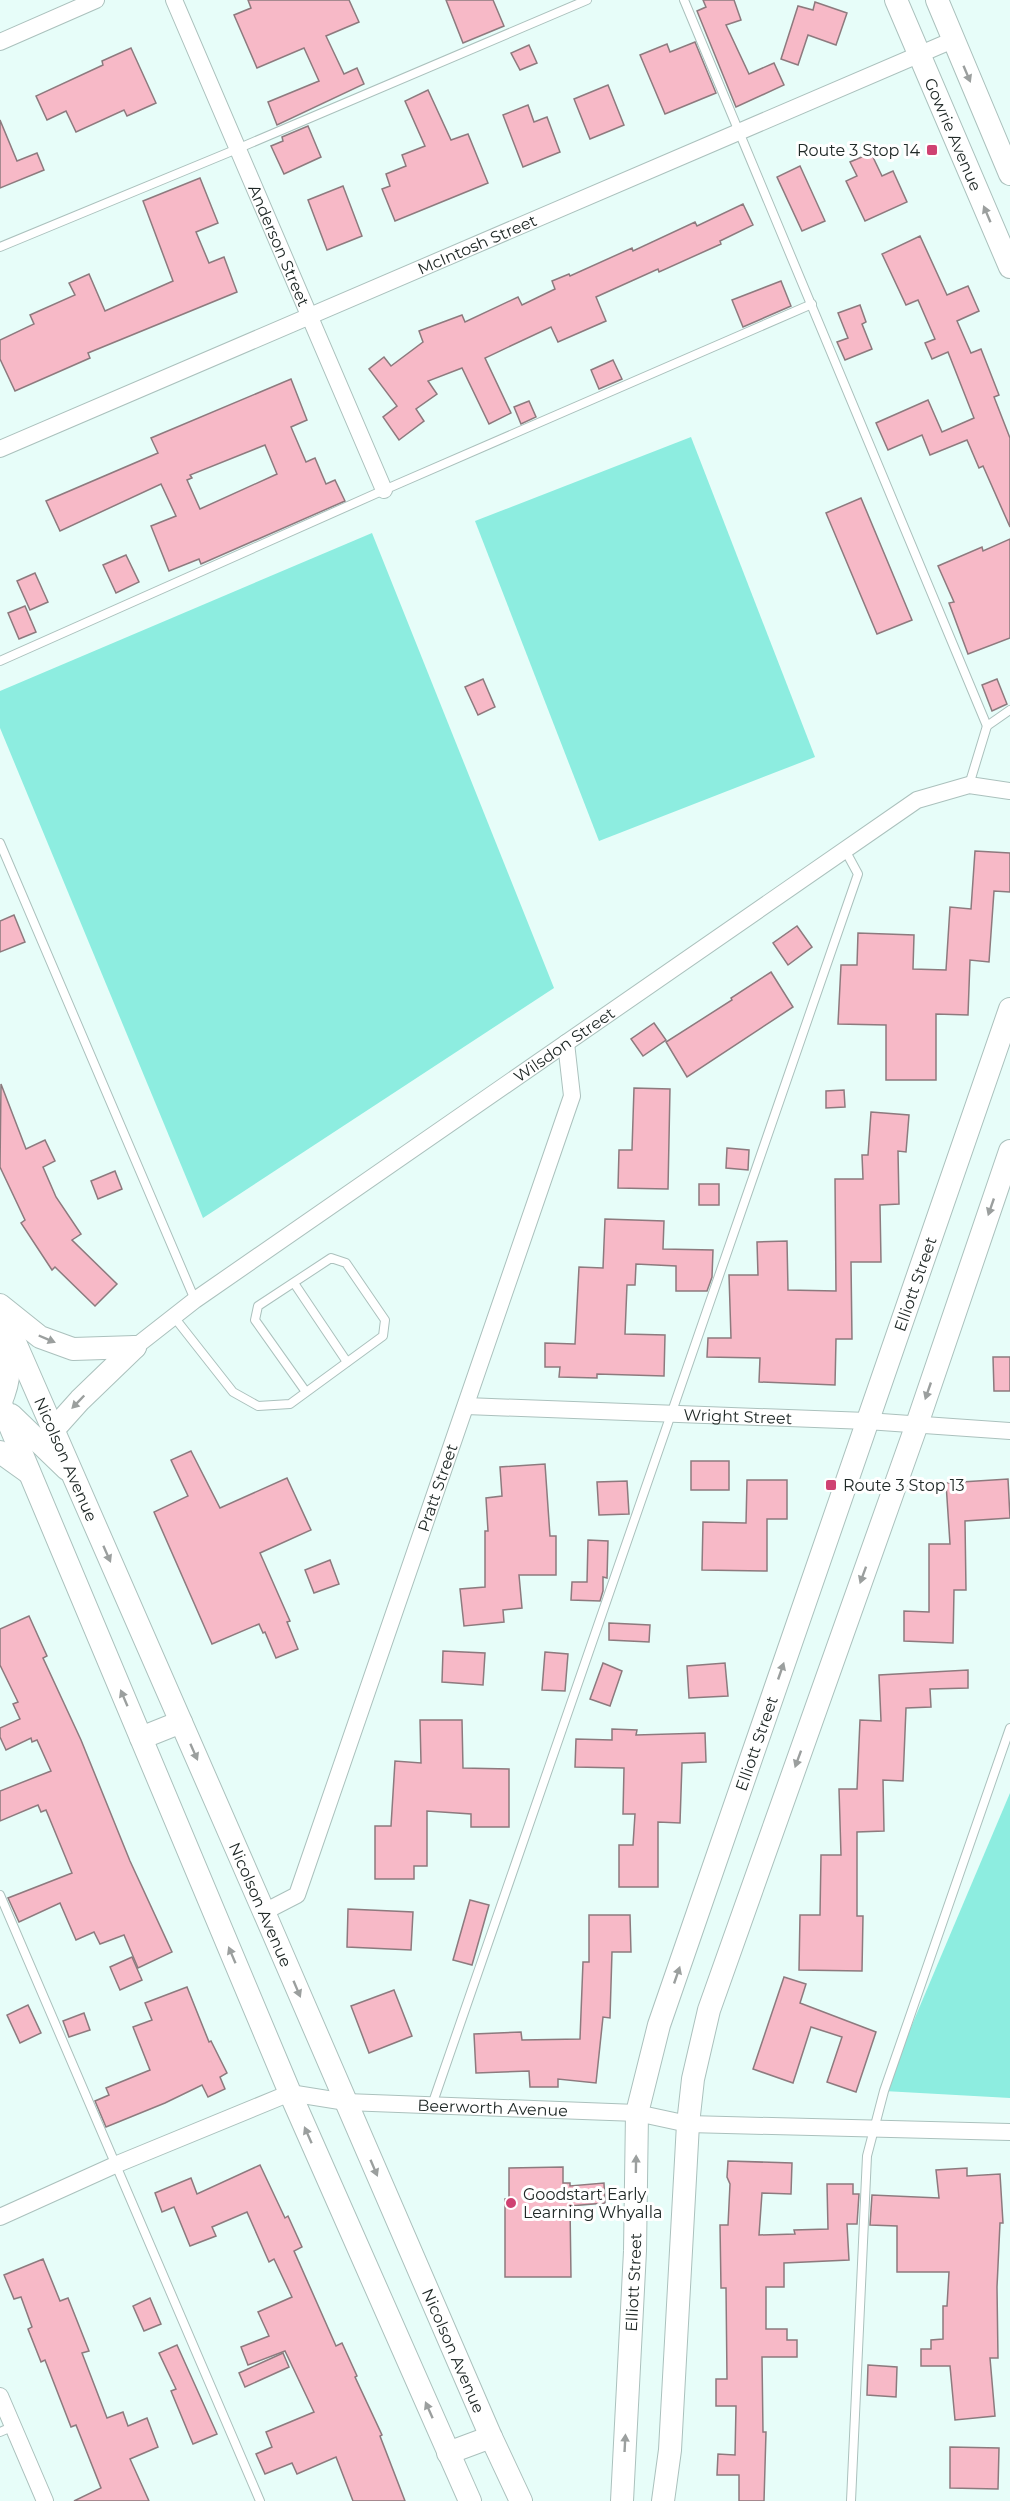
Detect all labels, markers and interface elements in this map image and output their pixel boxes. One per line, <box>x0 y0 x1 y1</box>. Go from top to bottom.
one-way arrow <box>962 65 972 83</box>
street label: Gowrie Avenue <box>920 75 985 194</box>
place label: Route 3 Stop 14 <box>797 141 920 160</box>
marker: Route 3 Stop 14 <box>925 143 939 157</box>
street label: Anderson Street <box>244 182 313 310</box>
one-way arrow <box>982 205 991 222</box>
street label: McIntosh Street <box>415 211 540 279</box>
street label: Wilsdon Street <box>510 1003 619 1086</box>
one-way arrow <box>986 1198 996 1216</box>
street label: Elliott Street <box>890 1234 941 1334</box>
one-way arrow <box>38 1334 56 1344</box>
one-way arrow <box>923 1382 933 1400</box>
street label: Nicolson Avenue <box>30 1394 101 1525</box>
one-way arrow <box>72 1395 86 1409</box>
street label: Wright Street <box>683 1405 793 1428</box>
street label: Pratt Street <box>414 1441 462 1534</box>
place label: Route 3 Stop 13 <box>843 1476 965 1495</box>
marker: Route 3 Stop 13 <box>824 1478 838 1492</box>
one-way arrow <box>103 1546 112 1563</box>
one-way arrow <box>858 1566 868 1584</box>
one-way arrow <box>776 1662 786 1680</box>
one-way arrow <box>119 1689 128 1707</box>
street label: Elliott Street <box>732 1693 782 1793</box>
one-way arrow <box>190 1743 199 1761</box>
one-way arrow <box>793 1750 803 1768</box>
street label: Nicolson Avenue <box>225 1840 296 1970</box>
one-way arrow <box>227 1946 237 1964</box>
one-way arrow <box>672 1965 682 1983</box>
one-way arrow <box>292 1980 302 1998</box>
street label: Beerworth Avenue <box>417 2096 568 2120</box>
one-way arrow <box>303 2125 313 2143</box>
one-way arrow <box>631 2154 641 2173</box>
one-way arrow <box>369 2159 379 2177</box>
place label: Goodstart Early Learning Whyalla <box>523 2185 662 2222</box>
marker: Goodstart Early Learning Whyalla <box>504 2196 518 2210</box>
street label: Elliott Street <box>622 2232 645 2332</box>
street label: Nicolson Avenue <box>418 2286 488 2416</box>
one-way arrow <box>424 2400 434 2418</box>
one-way arrow <box>620 2433 629 2452</box>

